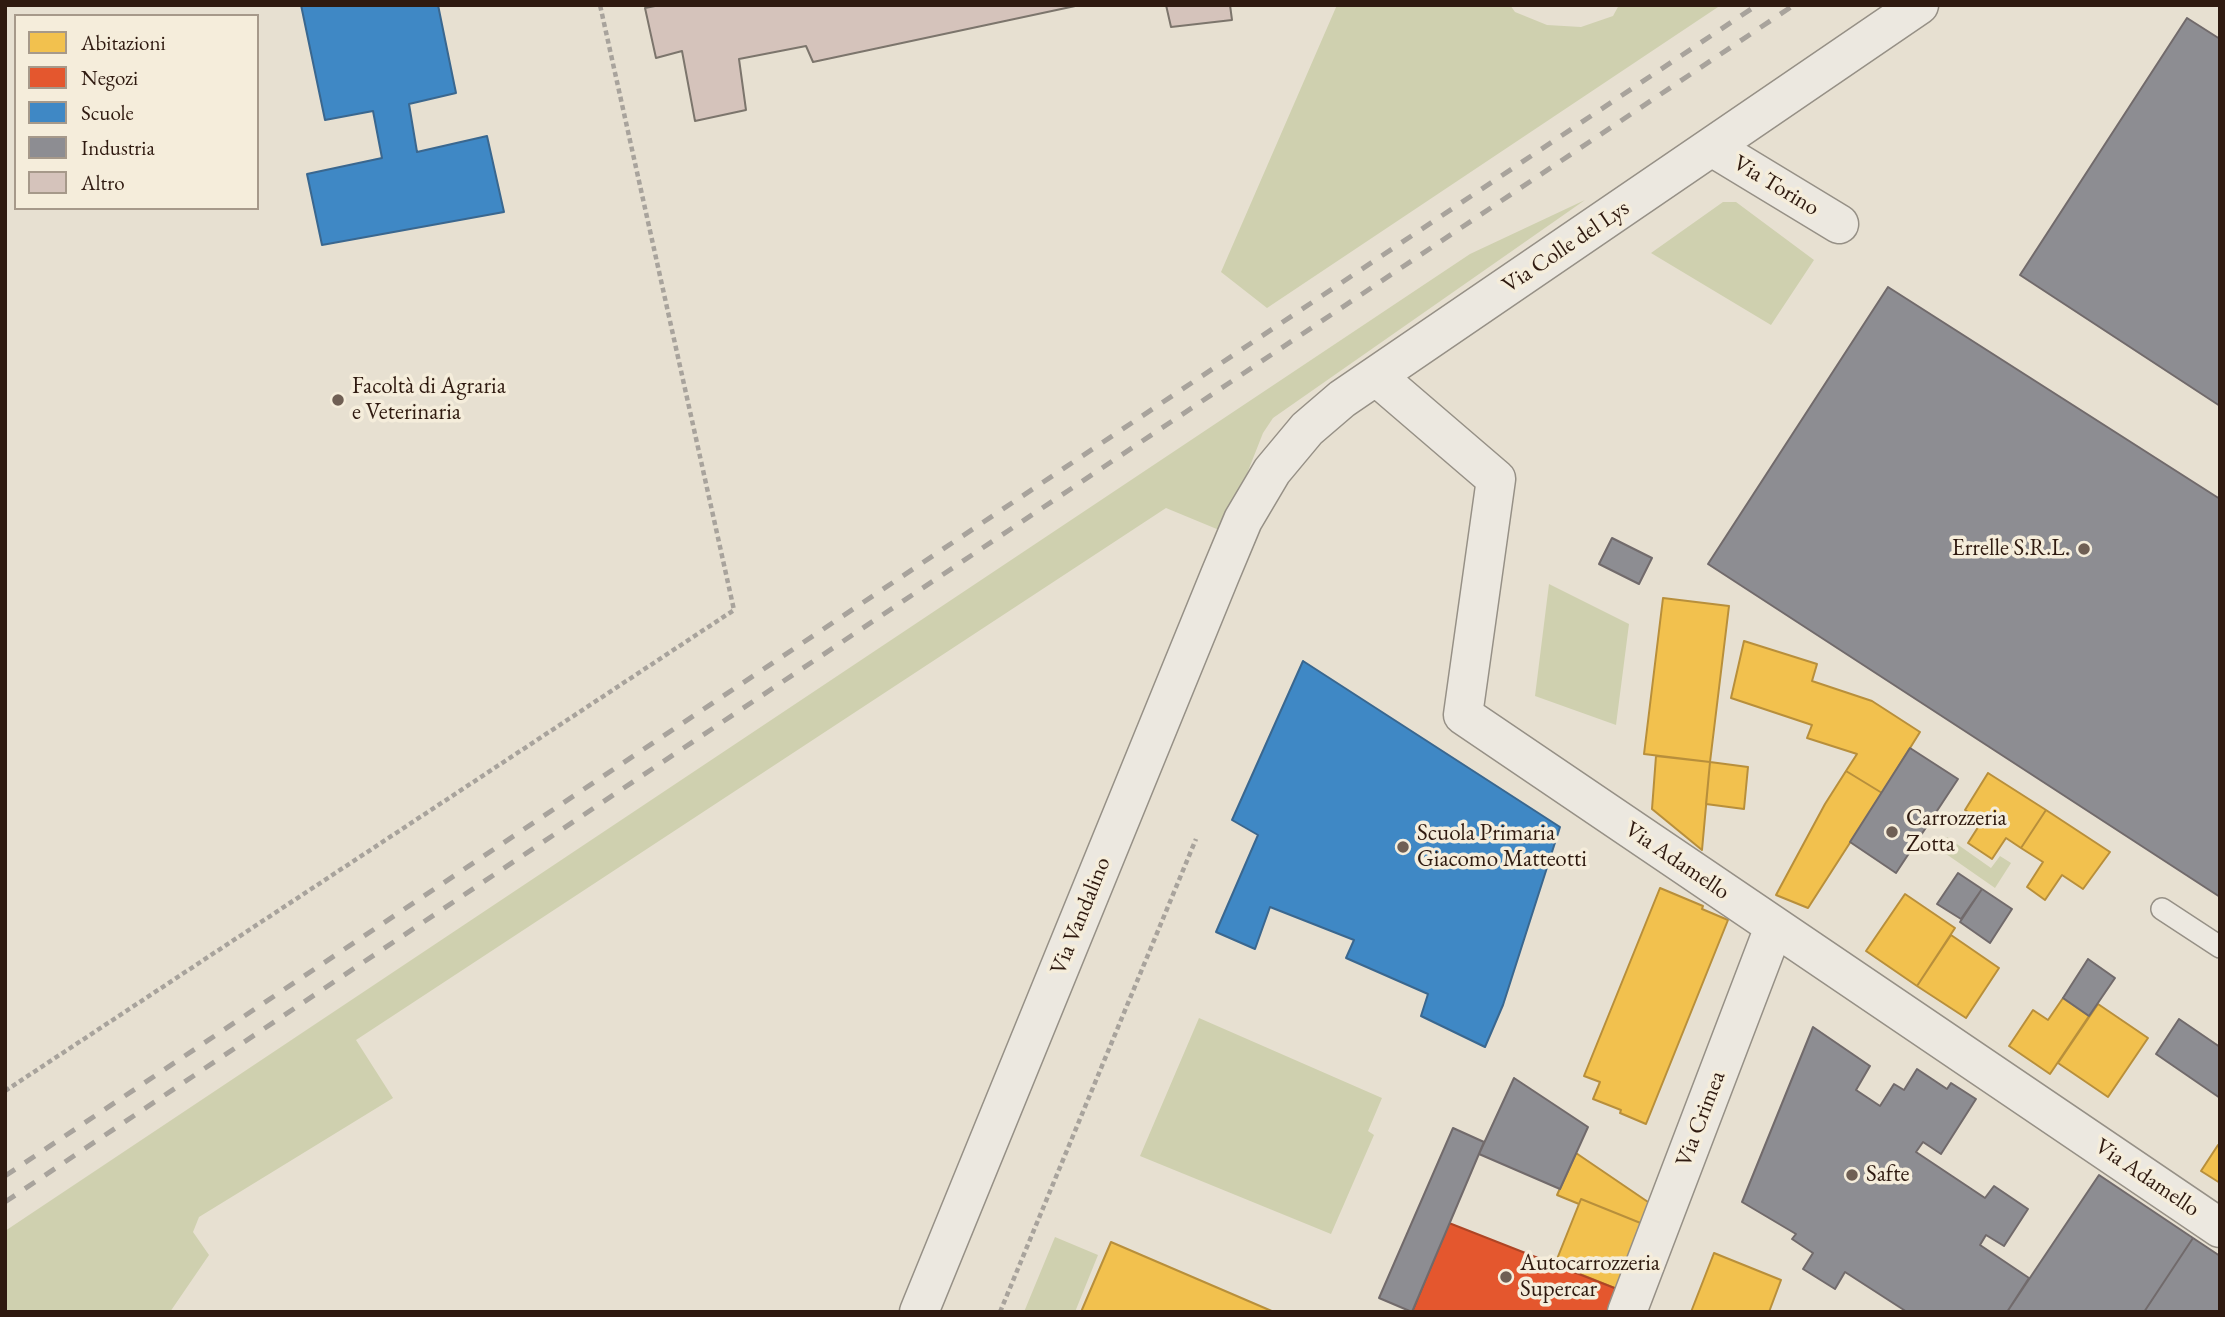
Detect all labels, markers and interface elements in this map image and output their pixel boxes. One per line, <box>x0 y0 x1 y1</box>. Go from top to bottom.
legend <box>14 14 259 210</box>
text: Abitazioni <box>81 29 166 56</box>
text: Negozi <box>81 64 138 91</box>
text: Scuole <box>81 99 134 126</box>
text: Industria <box>81 134 155 161</box>
street label: Via Torino <box>1728 150 1824 222</box>
text: Altro <box>81 169 125 196</box>
street label: Via Colle del Lys <box>1497 194 1635 300</box>
place label: Facoltà di Agraria e Veterinaria <box>352 373 506 427</box>
marker: Facoltà di Agraria e Veterinaria <box>330 392 346 408</box>
place label: Errelle S.R.L. <box>1952 535 2070 563</box>
marker: Errelle S.R.L. <box>2076 541 2092 557</box>
place label: Carrozzeria Zotta <box>1906 805 2007 859</box>
street label: Via Adamello <box>1619 816 1735 906</box>
place label: Scuola Primaria Giacomo Matteotti <box>1417 820 1587 874</box>
marker: Carrozzeria Zotta <box>1884 824 1900 840</box>
marker: Scuola Primaria Giacomo Matteotti <box>1395 839 1411 855</box>
street label: Via Vandalino <box>1045 853 1117 979</box>
street label: Via Crimea <box>1670 1067 1732 1171</box>
street label: Via Adamello <box>2089 1133 2205 1223</box>
place label: Safte <box>1866 1161 1909 1189</box>
marker: Safte <box>1844 1167 1860 1183</box>
place label: Autocarrozzeria Supercar <box>1520 1250 1660 1304</box>
marker: Autocarrozzeria Supercar <box>1498 1269 1514 1285</box>

